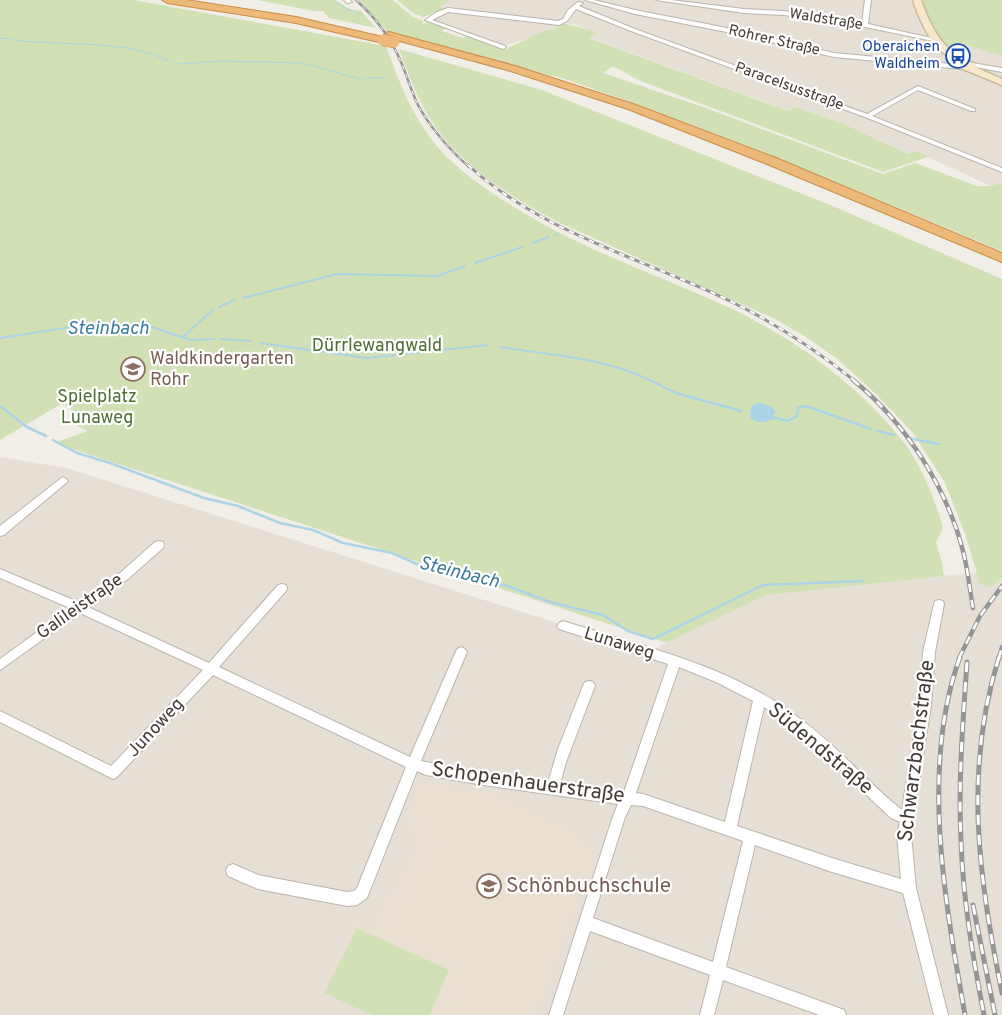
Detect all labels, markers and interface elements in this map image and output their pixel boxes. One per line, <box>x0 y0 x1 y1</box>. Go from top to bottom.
street label: Waldstraße <box>788 5 864 35</box>
street label: Rohrer Straße <box>726 21 822 61</box>
place label: Oberaichen Waldheim <box>862 38 940 74</box>
bus stop icon: Oberaichen Waldheim <box>945 43 971 69</box>
street label: Paracelsusstraße <box>732 58 846 116</box>
water label: Steinbach <box>67 317 150 341</box>
park label: Dürrlewangwald <box>312 335 442 358</box>
place label: Waldkindergarten Rohr <box>150 348 294 392</box>
school or university icon: Waldkindergarten Rohr <box>120 356 146 382</box>
park label: Spielplatz Lunaweg <box>57 386 137 430</box>
water label: Steinbach <box>416 551 502 595</box>
street label: Galileistraße <box>32 569 128 645</box>
street label: Lunaweg <box>581 622 657 666</box>
street label: Schwarzbachstraße <box>892 658 942 844</box>
street label: Junoweg <box>123 693 189 763</box>
street label: Südendstraße <box>761 697 879 801</box>
street label: Schopenhauerstraße <box>430 756 626 810</box>
school or university icon: Schönbuchschule <box>476 873 502 899</box>
place label: Schönbuchschule <box>506 873 671 900</box>

